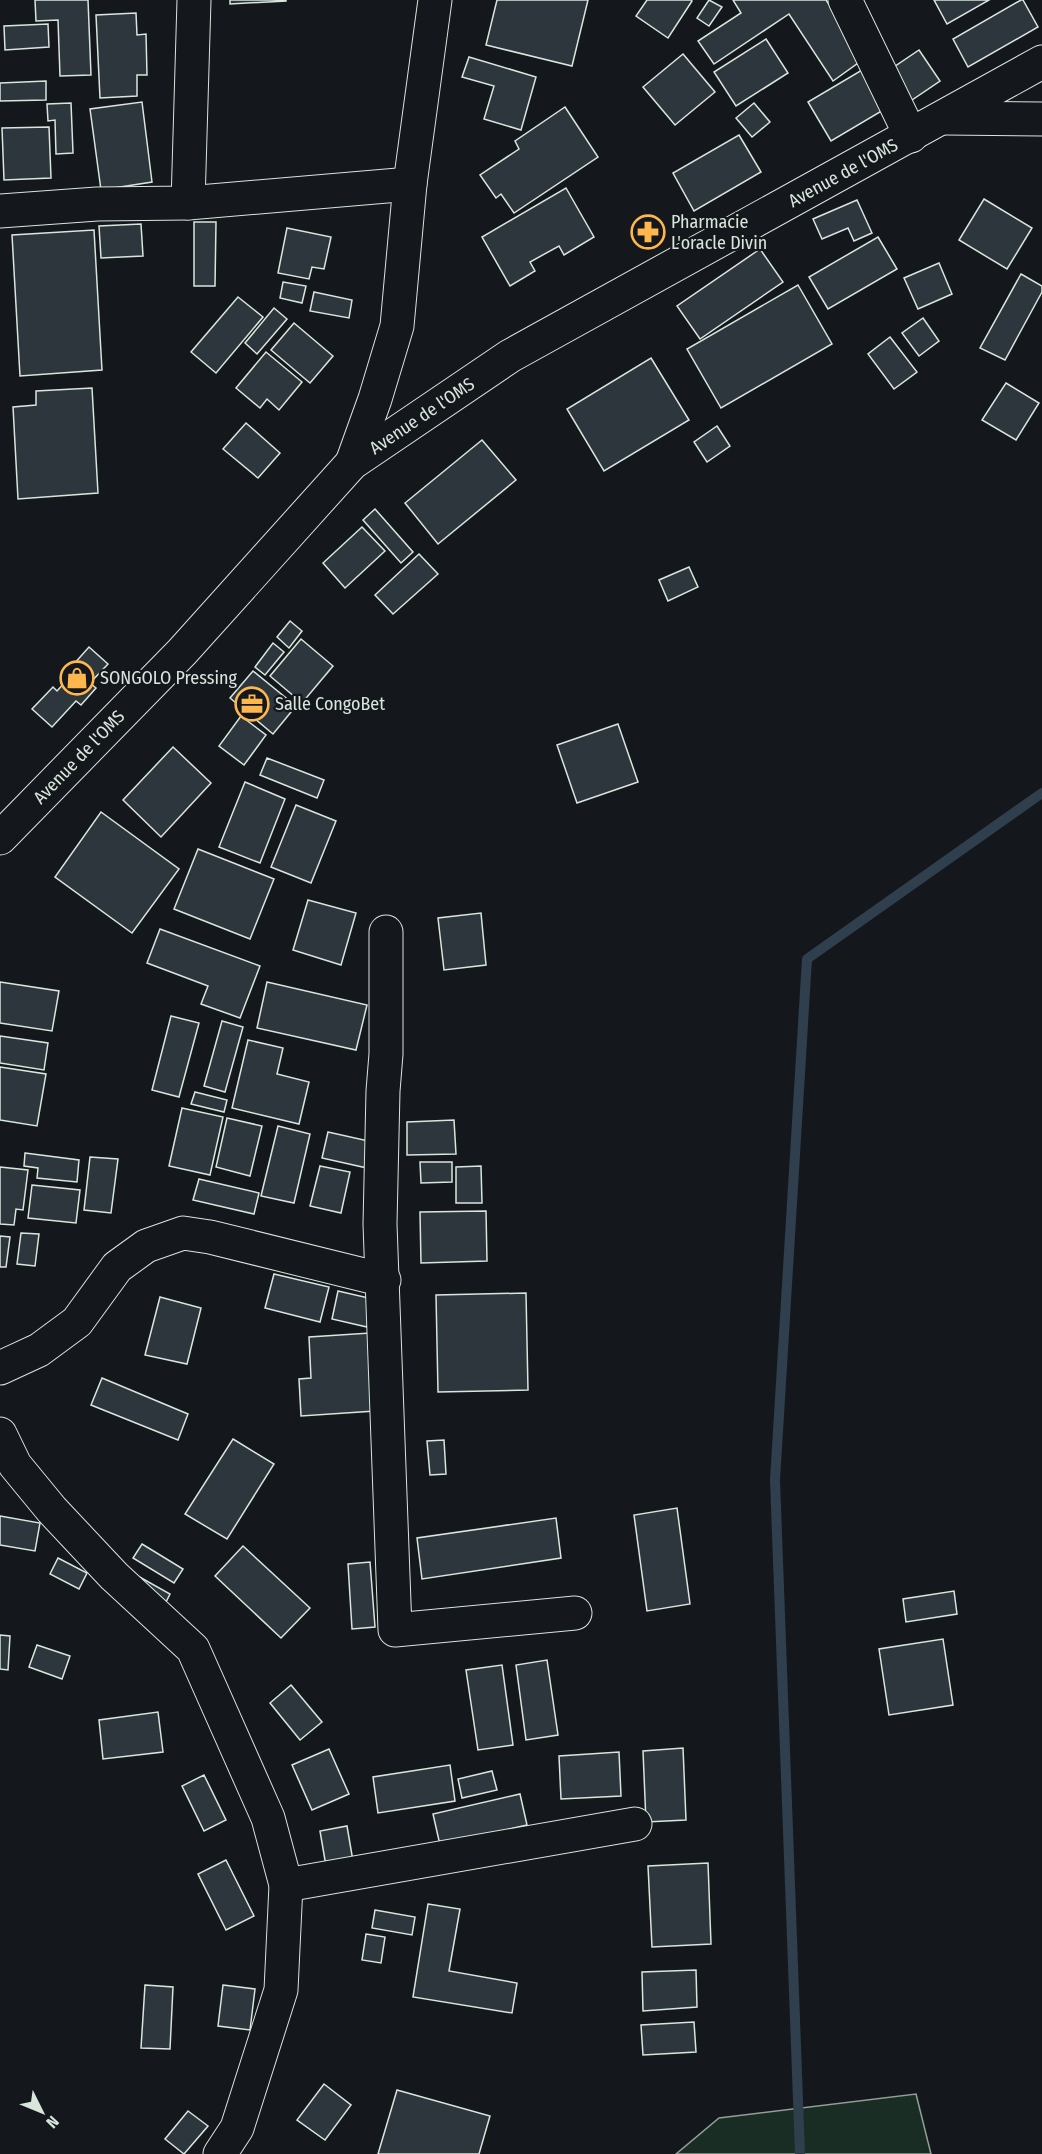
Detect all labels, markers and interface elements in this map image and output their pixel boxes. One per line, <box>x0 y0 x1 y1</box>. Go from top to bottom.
street label: Avenue de l'OMS <box>784 134 902 212</box>
place label: Pharmacie L'oracle Divin <box>671 211 767 254</box>
pharmacy icon: Pharmacie L'oracle Divin <box>630 214 666 250</box>
street label: Avenue de l'OMS <box>365 373 479 459</box>
shop icon: SONGOLO Pressing <box>59 660 95 696</box>
place label: SONGOLO Pressing <box>100 667 237 689</box>
office icon: Salle CongoBet <box>234 686 270 722</box>
place label: Salle CongoBet <box>275 693 385 715</box>
street label: Avenue de l'OMS <box>29 705 129 808</box>
north arrow <box>12 2082 72 2142</box>
text: N <box>42 2112 63 2132</box>

